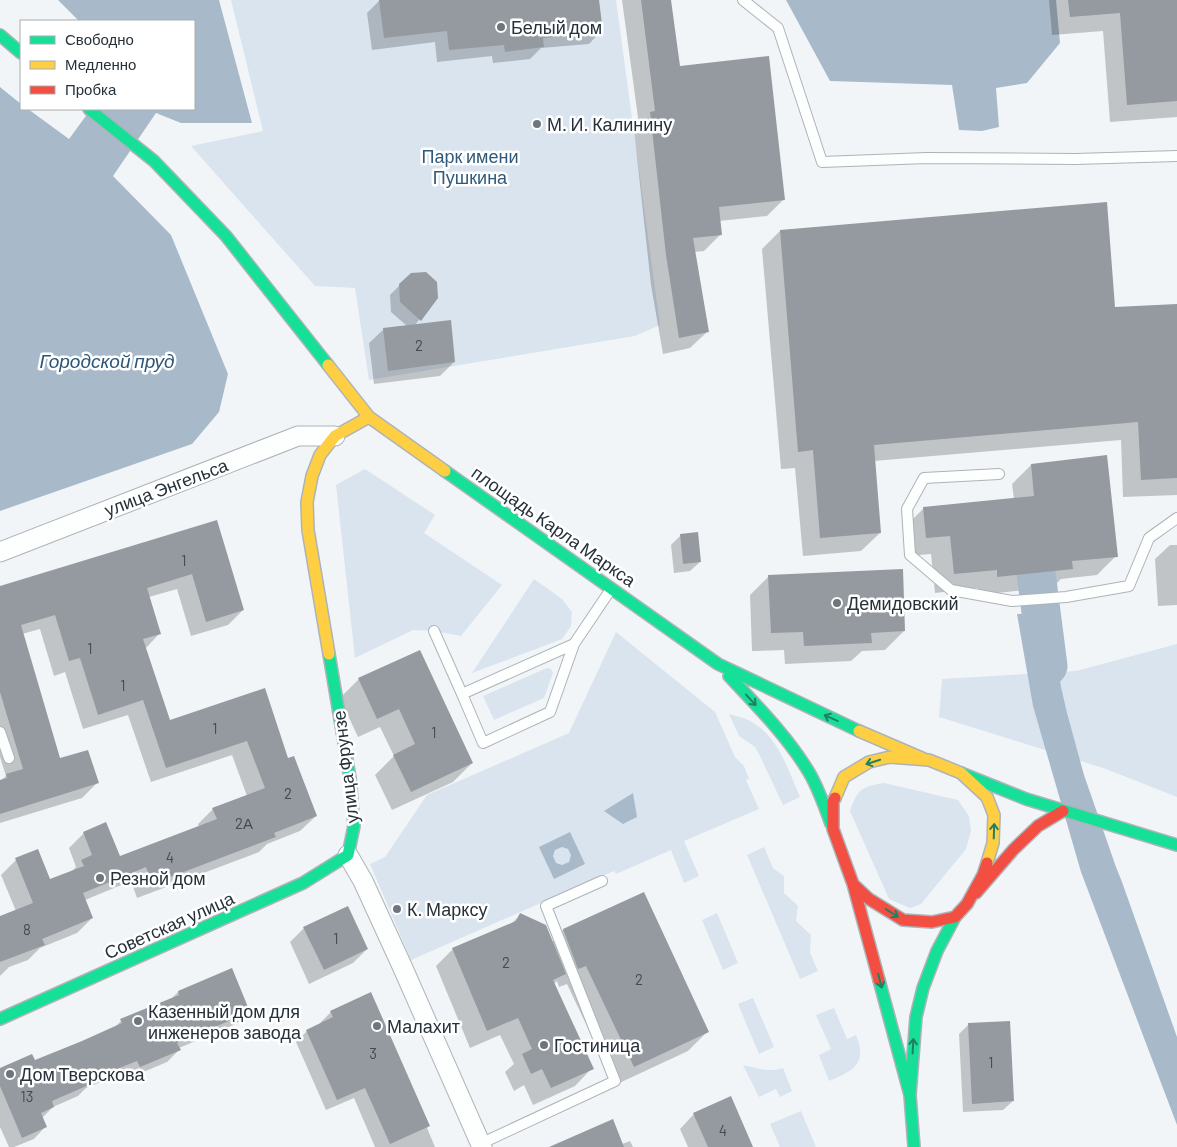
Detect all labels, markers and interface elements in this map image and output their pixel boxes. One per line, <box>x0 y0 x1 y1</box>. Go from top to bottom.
place label: Белый дом <box>511 16 602 38</box>
legend <box>20 20 195 110</box>
marker: Белый дом <box>495 21 507 33</box>
text: Свободно <box>65 30 134 48</box>
text: Медленно <box>65 55 136 73</box>
text: Пробка <box>65 80 117 98</box>
place label: М. И. Калинину <box>547 113 672 135</box>
marker: М. И. Калинину <box>531 118 543 130</box>
park label: Парк имени Пушкина <box>422 145 518 188</box>
house number: 2 <box>415 336 423 354</box>
water label: Городской пруд <box>39 349 175 372</box>
street label: улица Энгельса <box>101 453 232 521</box>
street label: площадь Карла Маркса <box>468 461 641 592</box>
house number: 1 <box>181 551 187 569</box>
place label: Демидовский <box>847 592 959 614</box>
marker: Демидовский <box>831 597 843 609</box>
house number: 1 <box>87 639 93 657</box>
house number: 1 <box>120 676 126 694</box>
one-way arrow <box>745 693 757 706</box>
street label: улица Фрунзе <box>327 709 363 825</box>
one-way arrow <box>824 713 839 723</box>
house number: 1 <box>212 719 218 737</box>
house number: 1 <box>431 723 437 741</box>
one-way arrow <box>865 758 881 767</box>
house number: 2 <box>284 784 292 802</box>
house number: 2А <box>235 814 253 832</box>
one-way arrow <box>989 823 998 839</box>
house number: 4 <box>166 848 174 866</box>
place label: Резной дом <box>110 867 206 889</box>
marker: Резной дом <box>94 872 106 884</box>
street label: Советская улица <box>101 886 238 964</box>
place label: К. Марксу <box>407 898 487 920</box>
marker: К. Марксу <box>391 903 403 915</box>
one-way arrow <box>884 908 898 918</box>
house number: 8 <box>23 920 31 938</box>
house number: 1 <box>333 929 339 947</box>
house number: 2 <box>502 953 510 971</box>
house number: 2 <box>635 970 643 988</box>
one-way arrow <box>876 973 885 989</box>
place label: Казенный дом для инженеров завода <box>148 1000 302 1043</box>
marker: Казенный дом для инженеров завода <box>132 1015 144 1027</box>
place label: Малахит <box>387 1015 460 1037</box>
marker: Малахит <box>371 1020 383 1032</box>
place label: Гостиница <box>554 1034 641 1056</box>
marker: Гостиница <box>538 1039 550 1051</box>
one-way arrow <box>908 1039 917 1055</box>
house number: 3 <box>369 1044 377 1062</box>
house number: 1 <box>988 1053 994 1071</box>
place label: Дом Тверскова <box>20 1063 145 1085</box>
marker: Дом Тверскова <box>4 1068 16 1080</box>
house number: 13 <box>21 1087 33 1105</box>
house number: 4 <box>719 1121 727 1139</box>

